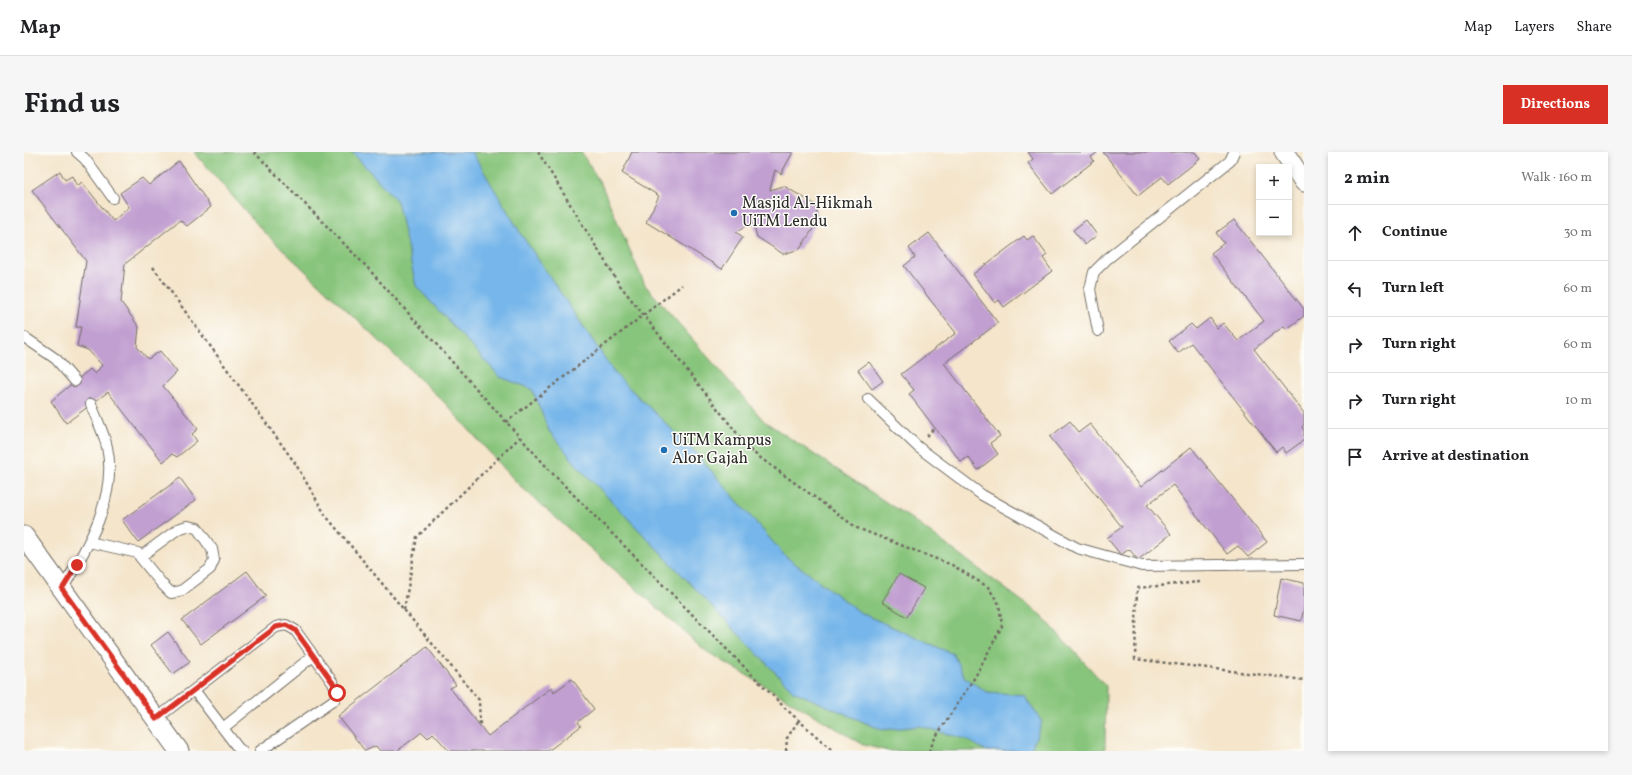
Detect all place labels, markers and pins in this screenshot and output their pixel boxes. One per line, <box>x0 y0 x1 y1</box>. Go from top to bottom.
place label: Masjid Al-Hikmah UiTM Lendu <box>742 193 873 233</box>
marker: Masjid Al-Hikmah UiTM Lendu <box>729 208 739 218</box>
place label: UiTM Kampus Alor Gajah <box>672 430 771 470</box>
marker: UiTM Kampus Alor Gajah <box>659 445 669 455</box>

